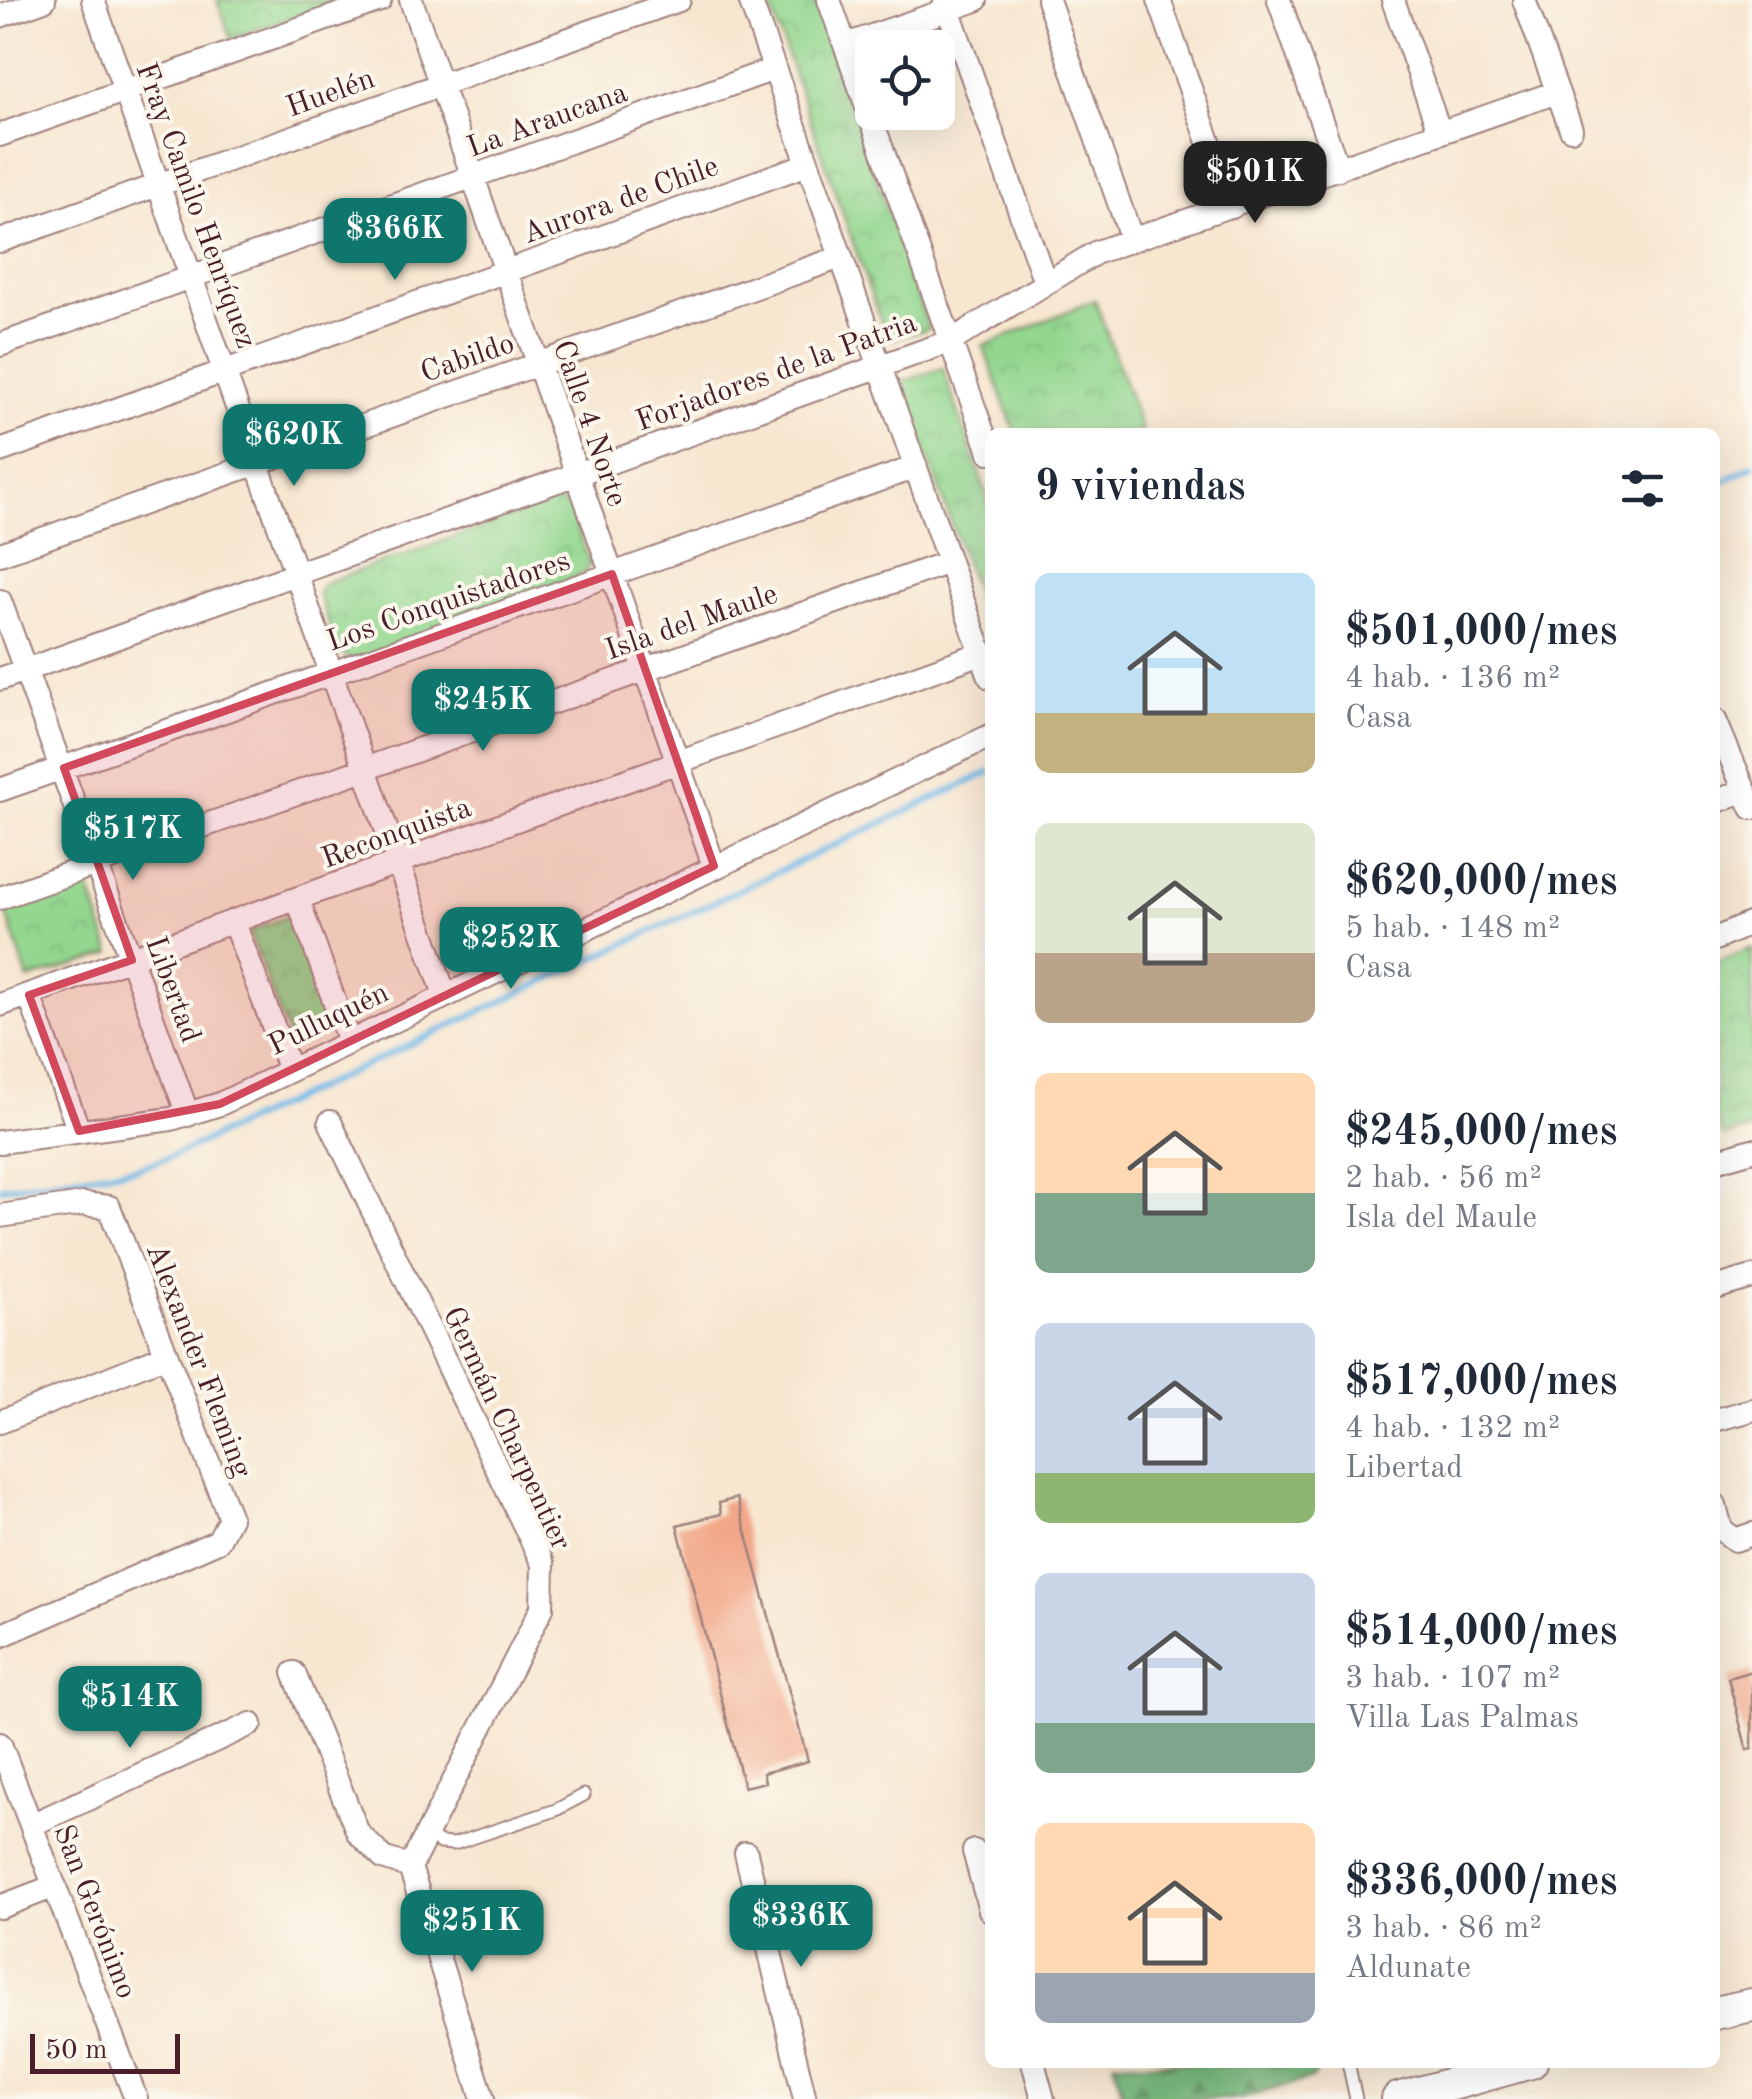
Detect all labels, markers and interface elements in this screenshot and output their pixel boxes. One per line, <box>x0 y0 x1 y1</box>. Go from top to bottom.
map controls <box>855 30 955 130</box>
button: locate <box>855 30 955 130</box>
street label: Fray Camilo Henríquez <box>129 59 261 353</box>
street label: Huelén <box>283 64 379 124</box>
street label: La Araucana <box>463 78 632 164</box>
pin: $501K <box>1185 141 1325 226</box>
street label: Aurora de Chile <box>519 152 723 250</box>
text: $501K <box>1206 157 1304 189</box>
pin: $366K <box>325 198 465 283</box>
text: $366K <box>346 214 444 246</box>
street label: Forjadores de la Patria <box>632 308 921 438</box>
street label: Cabildo <box>417 329 518 389</box>
street label: Calle 4 Norte <box>547 337 632 511</box>
pin: $620K <box>224 404 364 489</box>
text: $620K <box>245 420 343 452</box>
icon: filters <box>1615 461 1670 516</box>
text: 9 viviendas <box>1035 467 1246 509</box>
street label: Los Conquistadores <box>323 546 574 658</box>
street label: Isla del Maule <box>602 579 782 666</box>
text: $501,000/mes <box>1345 612 1618 654</box>
icon: home <box>1115 613 1235 733</box>
text: 4 hab. · 136 m² <box>1345 663 1560 695</box>
pin: $245K <box>413 669 553 754</box>
text: $245K <box>434 685 532 717</box>
text: Casa <box>1345 703 1412 735</box>
street label: Reconquista <box>318 793 476 875</box>
pin: $517K <box>63 798 203 883</box>
text: $517K <box>84 814 182 846</box>
text: $620,000/mes <box>1345 862 1618 904</box>
icon: home <box>1115 863 1235 983</box>
pin: $252K <box>441 907 581 992</box>
text: 5 hab. · 148 m² <box>1345 913 1560 945</box>
text: $252K <box>462 923 560 955</box>
street label: Libertad <box>139 933 205 1047</box>
text: Casa <box>1345 953 1412 985</box>
street label: Pulluquén <box>264 978 394 1062</box>
text: $245,000/mes <box>1345 1112 1618 1154</box>
icon: home <box>1115 1113 1235 1233</box>
text: 2 hab. · 56 m² <box>1345 1163 1542 1195</box>
text: Isla del Maule <box>1345 1203 1537 1235</box>
street label: Alexander Fleming <box>140 1240 257 1482</box>
street label: Germán Charpentier <box>437 1303 576 1555</box>
text: $517,000/mes <box>1345 1362 1618 1404</box>
icon: home <box>1115 1363 1235 1483</box>
text: 4 hab. · 132 m² <box>1345 1413 1560 1445</box>
text: Libertad <box>1345 1453 1463 1485</box>
text: $514,000/mes <box>1345 1612 1618 1654</box>
icon: home <box>1115 1613 1235 1733</box>
text: 3 hab. · 107 m² <box>1345 1663 1560 1695</box>
pin: $514K <box>60 1666 200 1751</box>
text: $514K <box>81 1682 179 1714</box>
text: Villa Las Palmas <box>1345 1703 1579 1735</box>
street label: San Gerónimo <box>47 1821 141 2003</box>
text: $336,000/mes <box>1345 1862 1618 1904</box>
icon: home <box>1115 1863 1235 1983</box>
pin: $336K <box>731 1885 871 1970</box>
pin: $251K <box>402 1890 542 1975</box>
text: $336K <box>752 1901 850 1933</box>
text: $251K <box>423 1906 521 1938</box>
text: 3 hab. · 86 m² <box>1345 1913 1542 1945</box>
text: Aldunate <box>1345 1953 1471 1985</box>
scale bar <box>30 2029 180 2074</box>
text: 50 m <box>45 2037 108 2065</box>

